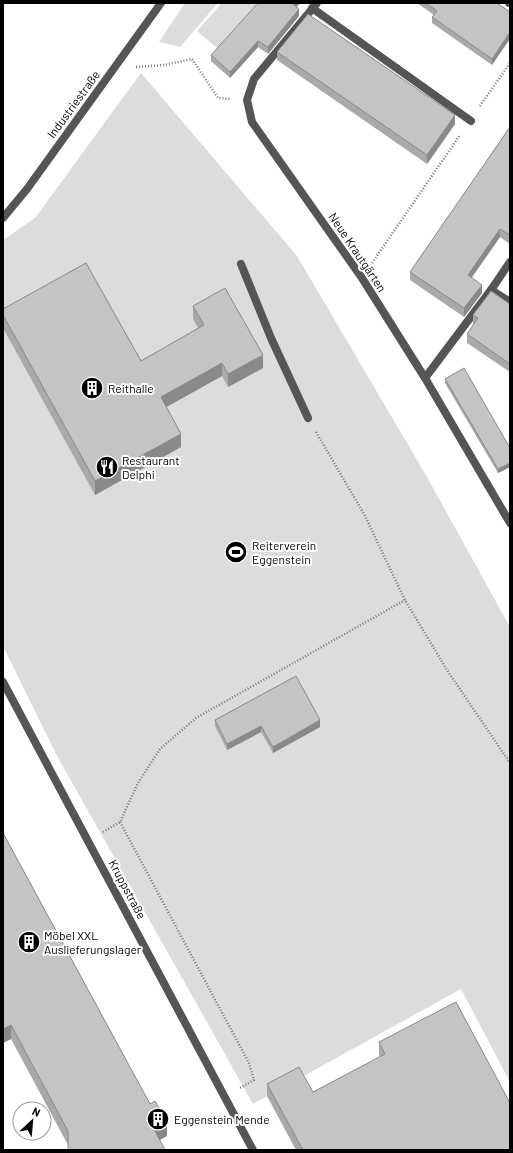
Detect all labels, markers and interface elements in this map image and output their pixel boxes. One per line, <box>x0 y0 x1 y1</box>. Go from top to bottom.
street label: Industriestraße <box>44 68 102 140</box>
street label: Neue Krautgärten <box>326 210 390 294</box>
building icon: Reithalle <box>79 375 105 401</box>
place label: Reithalle <box>108 381 154 395</box>
place label: Restaurant Delphi <box>122 453 180 481</box>
restaurant icon: Restaurant Delphi <box>94 454 120 480</box>
place label: Reiterverein Eggenstein <box>252 538 316 566</box>
sports icon: Reiterverein Eggenstein <box>223 539 249 565</box>
street label: Kruppstraße <box>107 857 149 921</box>
place label: Möbel XXL Auslieferungslager <box>44 928 142 956</box>
building icon: Möbel XXL Auslieferungslager <box>16 929 42 955</box>
north arrow <box>12 1101 52 1141</box>
text: N <box>30 1104 43 1119</box>
building icon: Eggenstein Mende <box>145 1106 171 1132</box>
place label: Eggenstein Mende <box>174 1112 270 1126</box>

